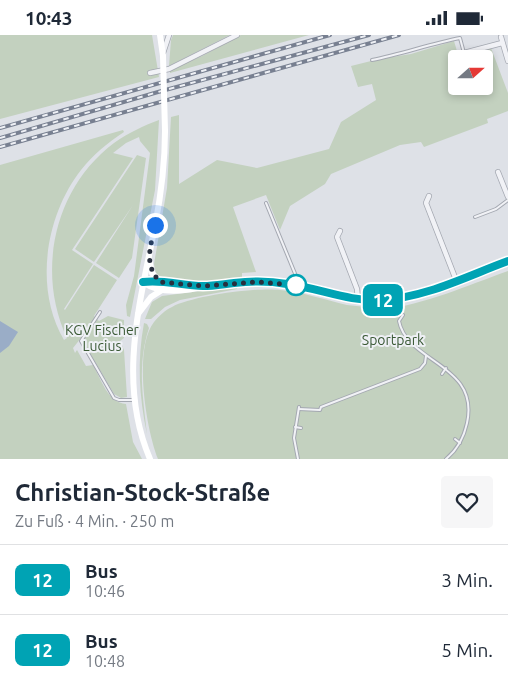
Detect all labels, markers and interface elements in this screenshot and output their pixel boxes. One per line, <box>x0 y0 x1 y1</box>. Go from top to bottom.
text: 10:43 <box>25 7 73 29</box>
north arrow <box>448 50 492 95</box>
map controls <box>448 50 493 95</box>
your location <box>143 213 168 238</box>
unlabelled marker <box>285 274 307 296</box>
line badge: 12 <box>360 284 406 316</box>
text: 12 <box>373 290 393 310</box>
park label: KGV Fischer Lucius <box>65 322 140 354</box>
park label: Sportpark <box>362 332 424 348</box>
button: heart <box>441 476 493 528</box>
text: Christian-Stock-Straße <box>15 479 270 506</box>
text: Zu Fuß · 4 Min. · 250 m <box>15 512 174 530</box>
text: Bus <box>85 560 118 582</box>
text: 3 Min. <box>441 569 493 591</box>
text: 12 <box>32 570 53 590</box>
text: 10:46 <box>85 582 125 600</box>
text: Bus <box>85 630 118 652</box>
text: 5 Min. <box>441 639 493 661</box>
text: 12 <box>32 640 53 660</box>
text: 10:48 <box>85 652 125 670</box>

